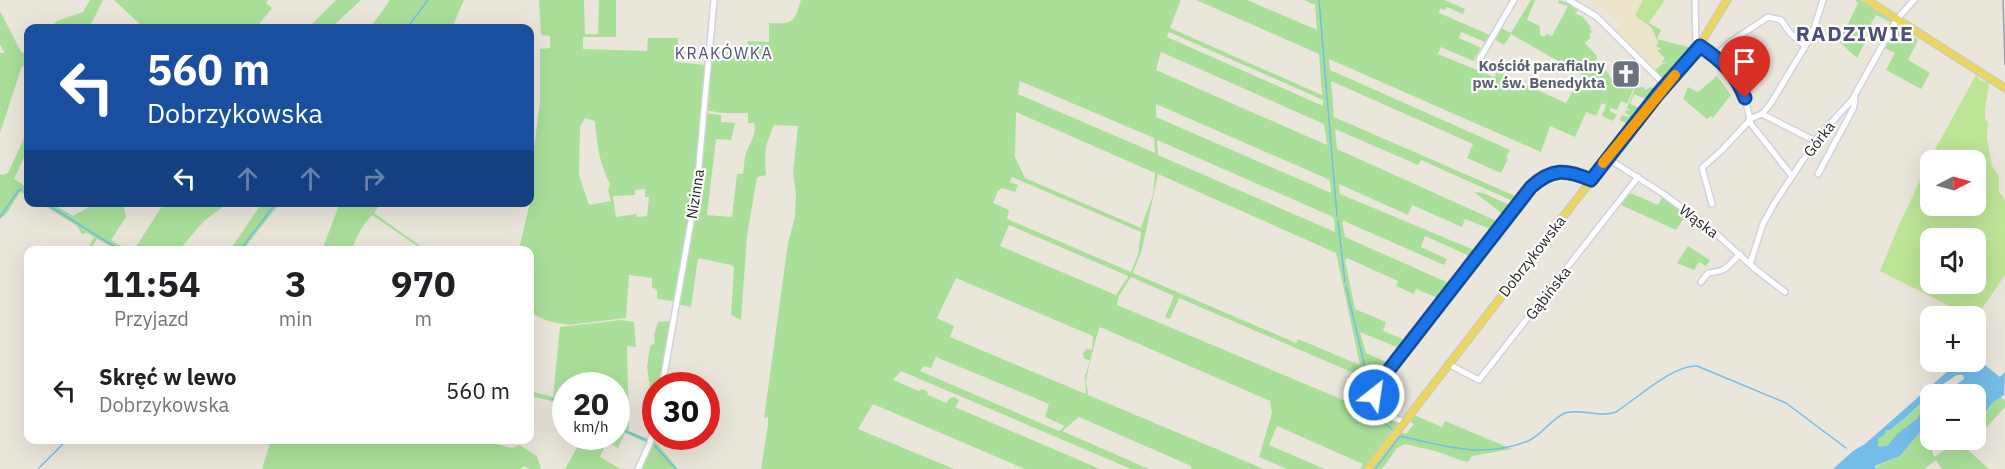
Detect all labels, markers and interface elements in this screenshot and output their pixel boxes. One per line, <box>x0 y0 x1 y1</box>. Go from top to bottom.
district label: RADZIWIE <box>1796 19 1914 47</box>
pin <box>1719 36 1770 98</box>
text: 560 m <box>147 42 270 97</box>
district label: KRAKÓWKA <box>675 42 773 63</box>
icon: arrive <box>1728 45 1761 78</box>
icon: left <box>48 48 126 126</box>
place label: Kościół parafialny pw. św. Benedykta <box>1472 56 1605 92</box>
church icon: Kościół parafialny pw. św. Benedykta <box>1610 58 1642 90</box>
text: Dobrzykowska <box>147 95 323 130</box>
street label: Górka <box>1799 117 1839 161</box>
north arrow <box>1920 150 1986 216</box>
map controls <box>1920 150 1986 450</box>
icon: left <box>168 162 201 195</box>
icon: ahead <box>231 162 264 195</box>
icon: ahead <box>294 162 327 195</box>
icon: right <box>357 162 390 195</box>
street label: Nizinna <box>682 168 708 220</box>
street label: Wąska <box>1676 200 1722 242</box>
street label: Dobrzykowska <box>1494 212 1570 300</box>
button: sound <box>1920 228 1986 294</box>
text: 11:54 <box>102 260 201 307</box>
text: 3 <box>285 260 307 307</box>
text: 970 <box>391 260 456 307</box>
street label: Gąbińska <box>1521 263 1575 323</box>
text: Przyjazd <box>114 305 189 332</box>
text: min <box>279 305 313 332</box>
text: m <box>415 305 432 332</box>
button: + <box>1920 306 1986 372</box>
text: Skręć w lewo <box>99 362 236 391</box>
position arrow <box>1342 363 1406 427</box>
speed limit sign: 30 <box>642 372 720 450</box>
icon: left <box>48 374 81 407</box>
text: 560 m <box>446 376 510 405</box>
text: 20 <box>573 384 609 423</box>
button: − <box>1920 384 1986 450</box>
text: Dobrzykowska <box>99 391 229 418</box>
text: km/h <box>573 417 609 436</box>

